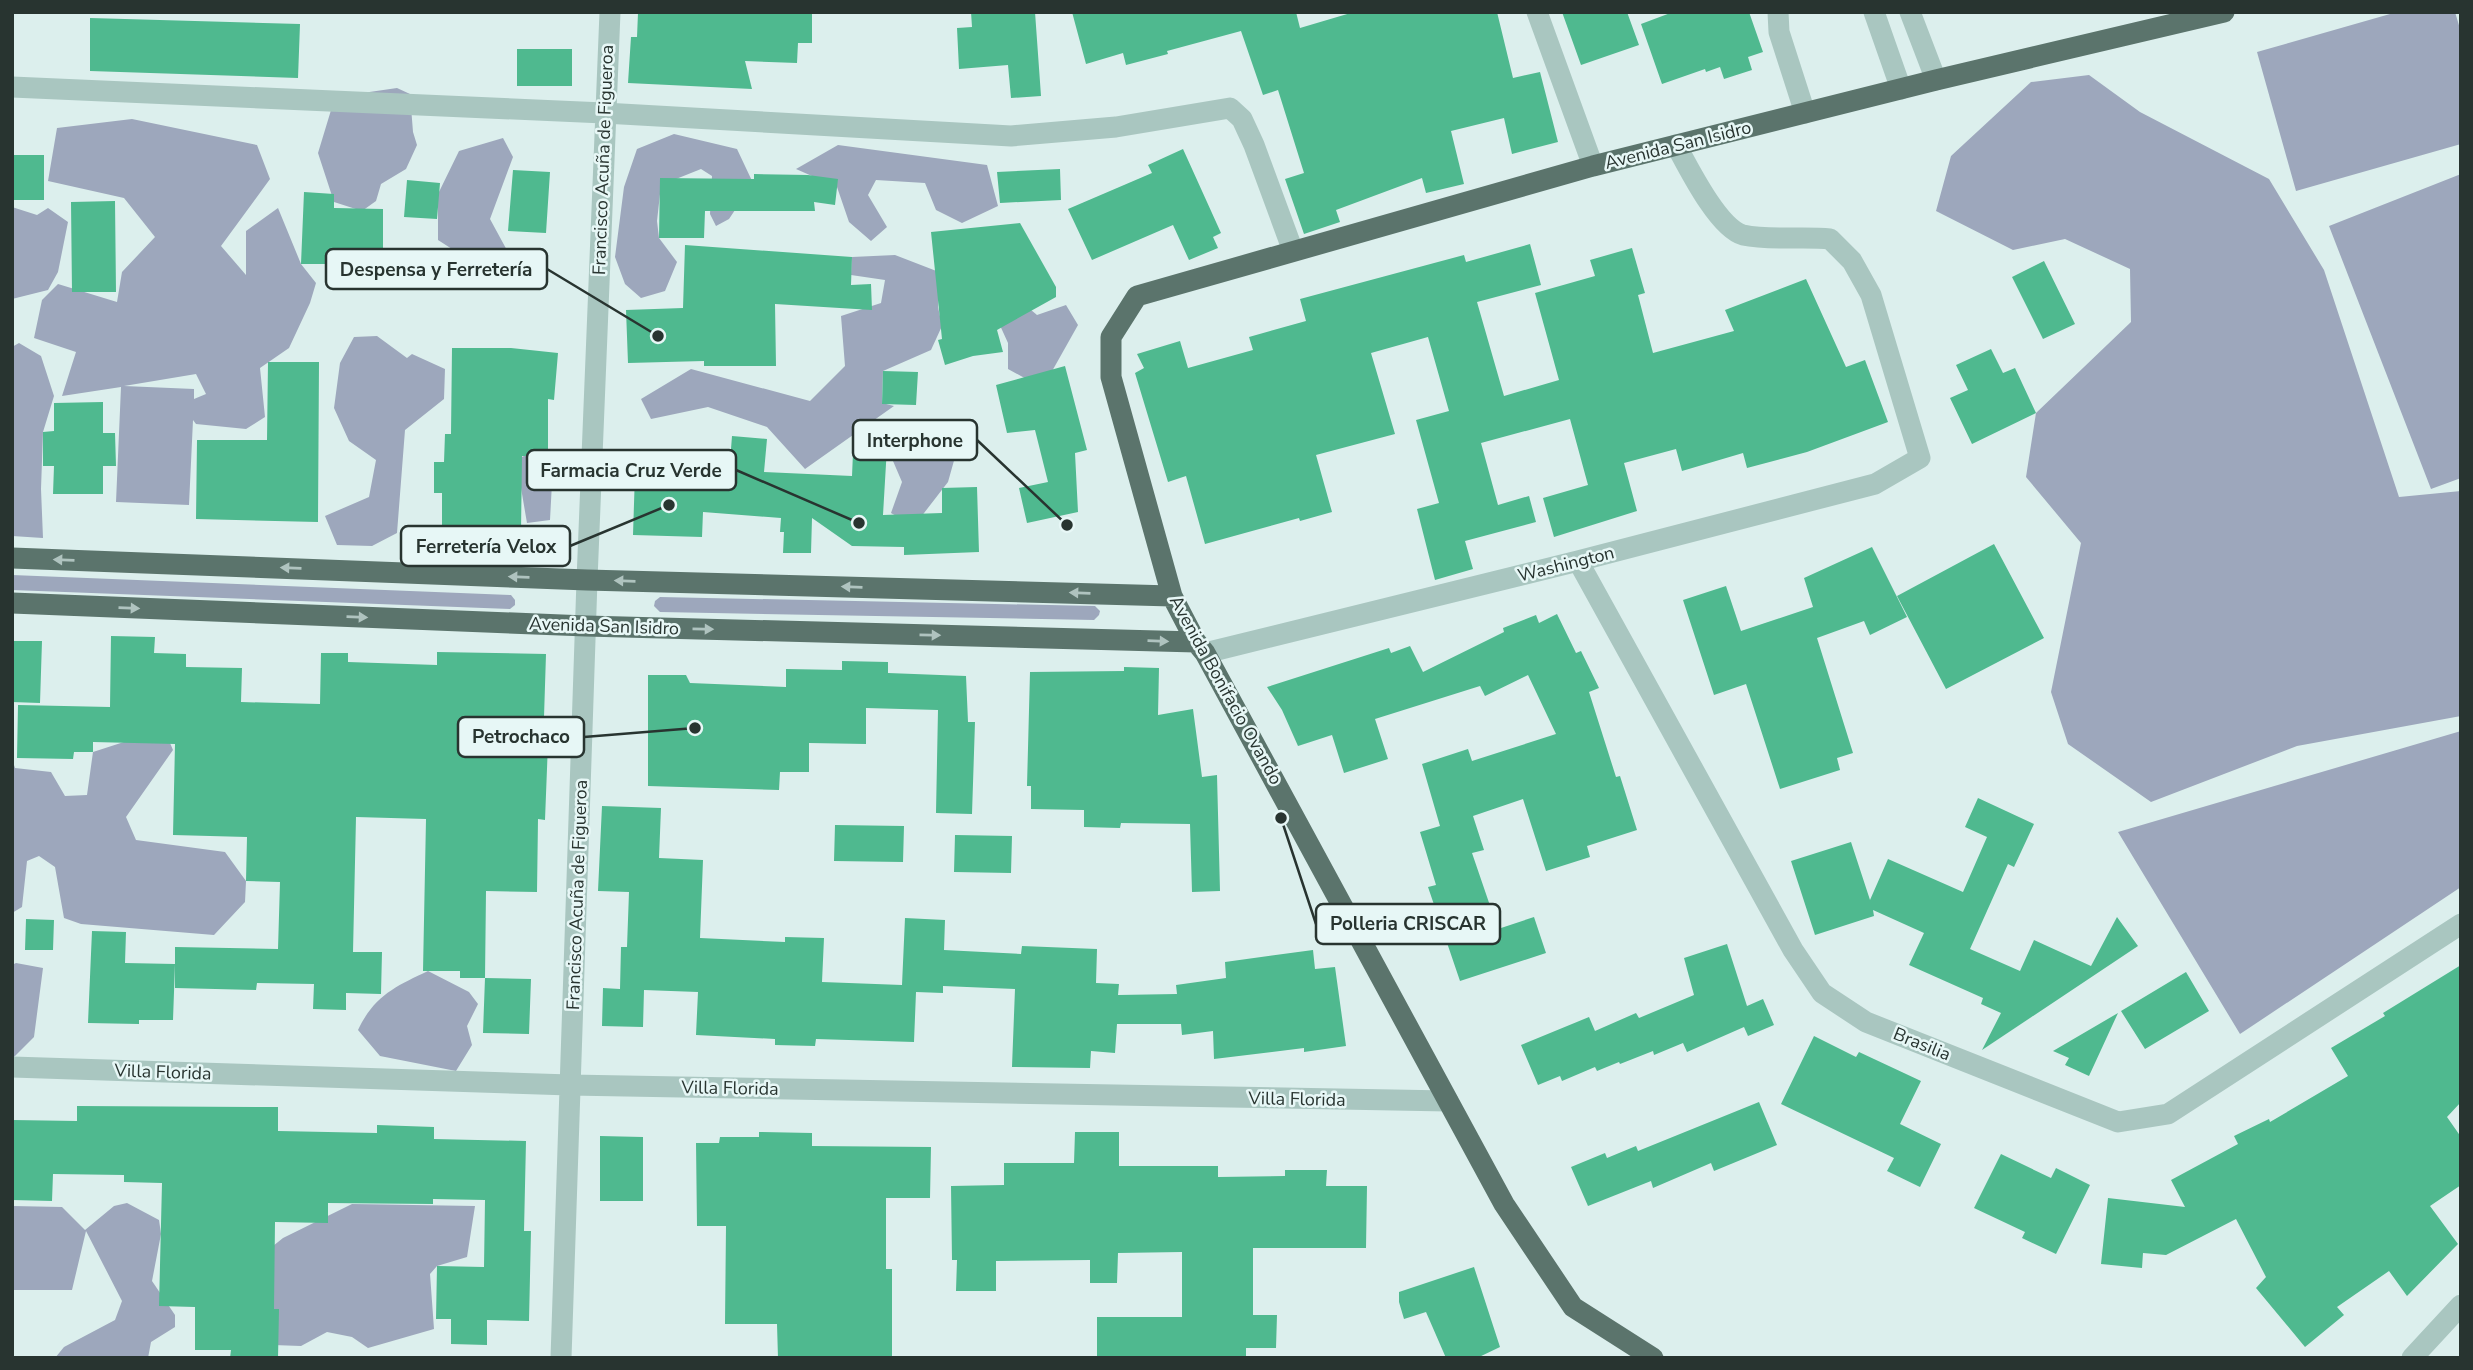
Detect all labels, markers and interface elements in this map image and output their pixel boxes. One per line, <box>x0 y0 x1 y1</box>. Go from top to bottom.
street label: Francisco Acuña de Figueroa <box>587 44 619 276</box>
street label: Avenida San Isidro <box>1602 115 1754 175</box>
callout: Despensa y Ferretería <box>326 249 547 289</box>
text: Despensa y Ferretería <box>340 257 532 283</box>
callout: Interphone <box>853 420 977 460</box>
text: Interphone <box>867 428 963 454</box>
callout: Farmacia Cruz Verde <box>527 450 736 490</box>
text: Farmacia Cruz Verde <box>540 458 722 484</box>
callout: Ferretería Velox <box>401 526 570 566</box>
text: Ferretería Velox <box>416 534 557 560</box>
street label: Washington <box>1515 540 1617 588</box>
one-way arrow <box>53 554 75 565</box>
one-way arrow <box>280 563 302 574</box>
one-way arrow <box>507 572 529 583</box>
one-way arrow <box>613 575 635 587</box>
one-way arrow <box>841 581 863 593</box>
one-way arrow <box>1068 588 1090 599</box>
street label: Avenida Bonifacio Ovando <box>1164 591 1288 789</box>
one-way arrow <box>119 602 141 614</box>
one-way arrow <box>346 611 368 622</box>
street label: Avenida San Isidro <box>529 611 679 641</box>
one-way arrow <box>692 623 714 635</box>
one-way arrow <box>919 629 941 641</box>
one-way arrow <box>1147 635 1169 647</box>
callout: Petrochaco <box>458 717 584 757</box>
text: Petrochaco <box>472 724 570 750</box>
street label: Francisco Acuña de Figueroa <box>561 779 593 1011</box>
callout: Polleria CRISCAR <box>1316 904 1500 944</box>
text: Polleria CRISCAR <box>1330 911 1486 937</box>
street label: Brasilia <box>1890 1022 1954 1066</box>
street label: Villa Florida <box>113 1058 212 1086</box>
street label: Villa Florida <box>680 1075 779 1101</box>
street label: Villa Florida <box>1247 1086 1346 1112</box>

